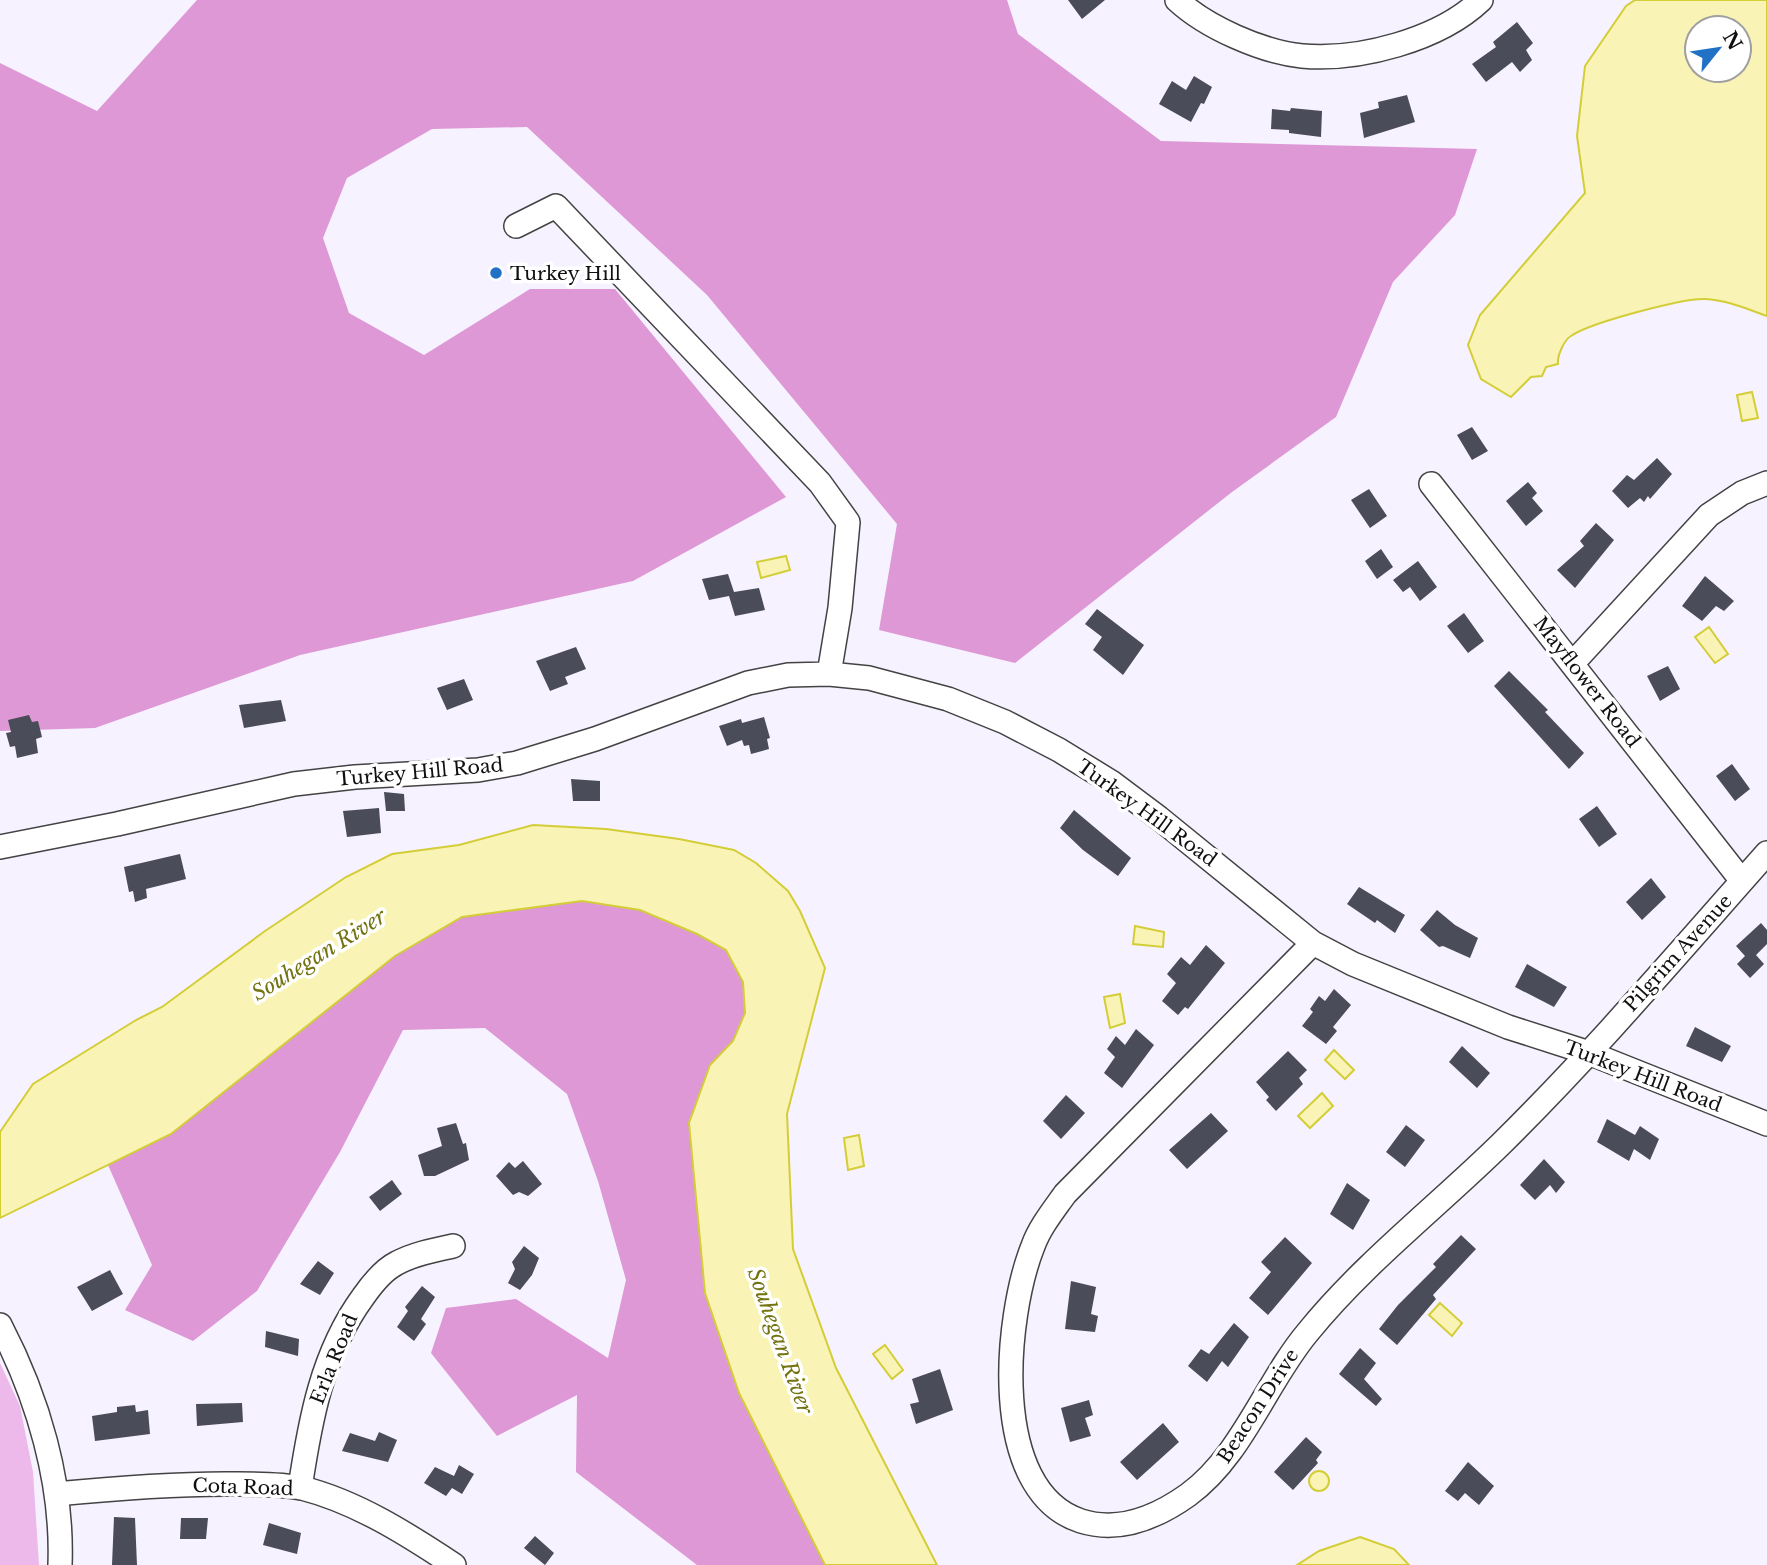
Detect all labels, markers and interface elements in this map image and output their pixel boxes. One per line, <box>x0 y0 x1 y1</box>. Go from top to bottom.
north arrow <box>1683 14 1753 84</box>
text: N <box>1718 27 1747 54</box>
place label: Turkey Hill <box>510 262 621 285</box>
marker: Turkey Hill <box>488 265 504 281</box>
street label: Mayflower Road <box>1529 612 1645 752</box>
street label: Turkey Hill Road <box>336 753 504 791</box>
street label: Turkey Hill Road <box>1073 755 1221 871</box>
street label: Pilgrim Avenue <box>1619 890 1737 1016</box>
water label: Souhegan River <box>247 903 392 1007</box>
street label: Turkey Hill Road <box>1561 1035 1725 1117</box>
water label: Souhegan River <box>742 1264 819 1419</box>
street label: Erla Road <box>305 1310 363 1408</box>
street label: Beacon Drive <box>1213 1345 1303 1467</box>
street label: Cota Road <box>192 1474 294 1500</box>

